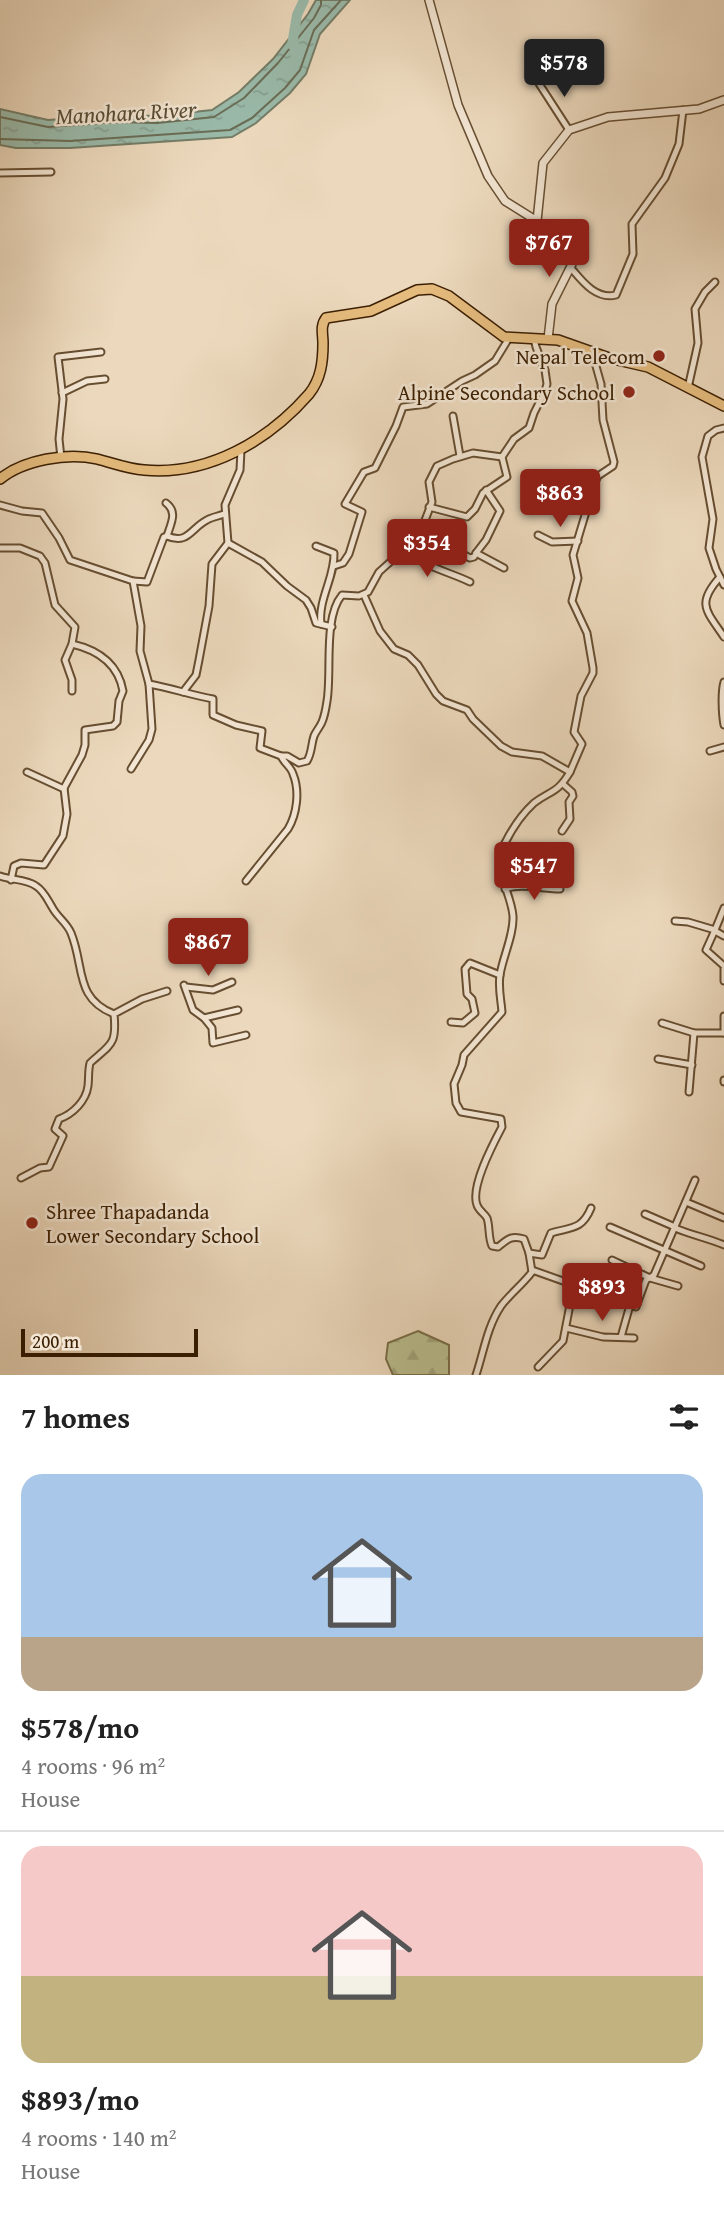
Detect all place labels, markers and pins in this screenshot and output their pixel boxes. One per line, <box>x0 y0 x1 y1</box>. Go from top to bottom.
pin: $578 <box>523 40 605 99</box>
pin: $767 <box>508 219 590 279</box>
place label: Nepal Telecom <box>516 341 645 372</box>
marker: Nepal Telecom <box>651 348 667 364</box>
place label: Alpine Secondary School <box>398 377 615 408</box>
marker: Alpine Secondary School <box>621 384 637 400</box>
pin: $863 <box>519 470 601 529</box>
pin: $354 <box>386 520 468 579</box>
pin: $547 <box>493 842 575 902</box>
pin: $867 <box>167 918 249 978</box>
place label: Shree Thapadanda Lower Secondary School <box>46 1196 260 1251</box>
marker: Shree Thapadanda Lower Secondary School <box>24 1215 40 1231</box>
pin: $893 <box>561 1264 643 1323</box>

